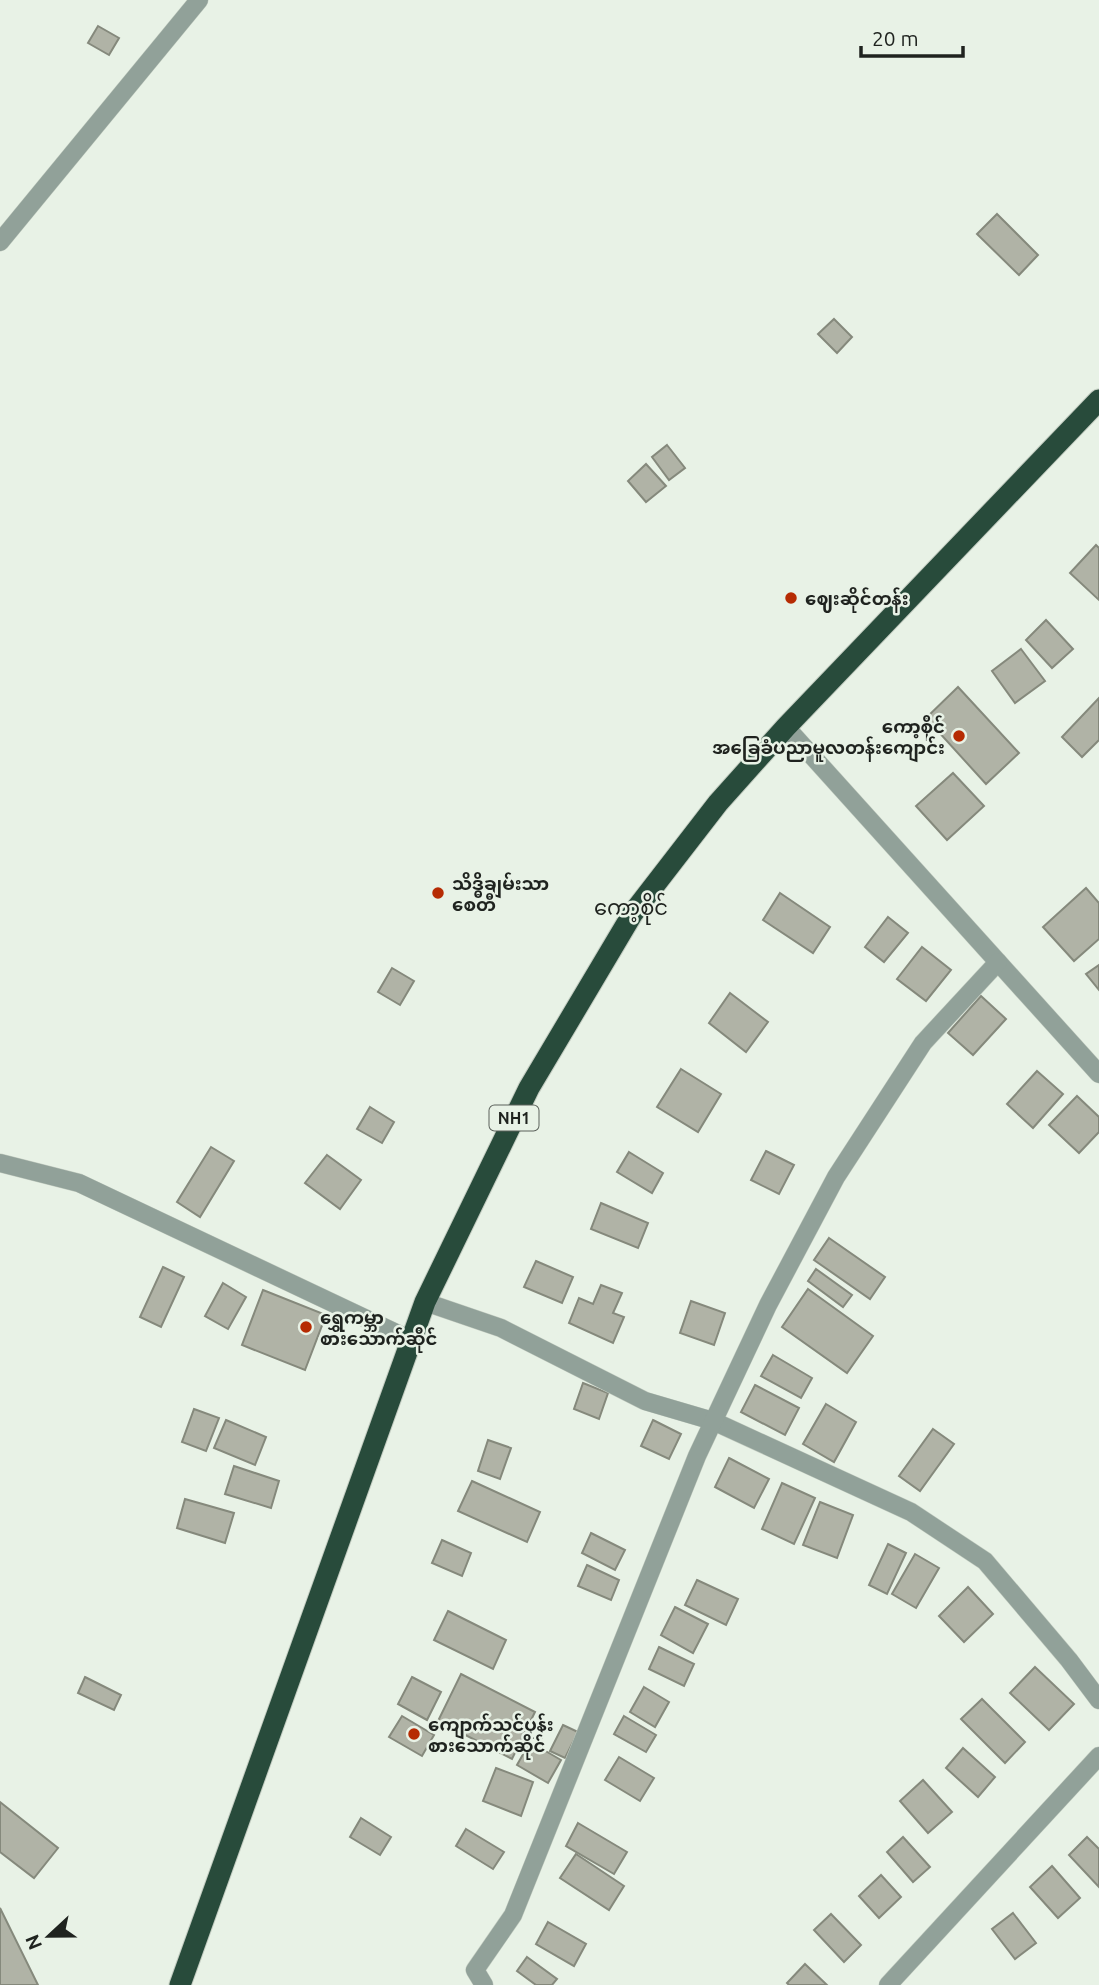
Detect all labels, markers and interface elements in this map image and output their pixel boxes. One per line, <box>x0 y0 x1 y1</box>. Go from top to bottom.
scale bar <box>861 14 962 58</box>
text: 20 m <box>872 26 919 50</box>
place label: ဈေးဆိုင်တန်း <box>805 587 909 613</box>
marker: ဈေးဆိုင်တန်း <box>783 590 799 606</box>
place label: ကော့စိုင် အခြေခံပညာမူလတန်းကျောင်း <box>712 715 945 763</box>
marker: ကော့စိုင် အခြေခံပညာမူလတန်းကျောင်း <box>951 728 967 744</box>
place label: သိဒ္ဓိချမ်းသာ စေတီ <box>452 872 549 914</box>
marker: သိဒ္ဓိချမ်းသာ စေတီ <box>430 885 446 901</box>
district label: ကော့စိုင် <box>594 892 668 925</box>
road number: NH1 <box>490 1106 538 1130</box>
place label: ရွှေကမ္ဘာ စားသောက်ဆိုင် <box>320 1307 438 1353</box>
marker: ရွှေကမ္ဘာ စားသောက်ဆိုင် <box>298 1319 314 1335</box>
place label: ကျောက်သင်ပုန်း စားသောက်ဆိုင် <box>428 1713 554 1760</box>
marker: ကျောက်သင်ပုန်း စားသောက်ဆိုင် <box>406 1726 422 1742</box>
north arrow <box>14 1901 84 1971</box>
text: N <box>20 1932 46 1953</box>

